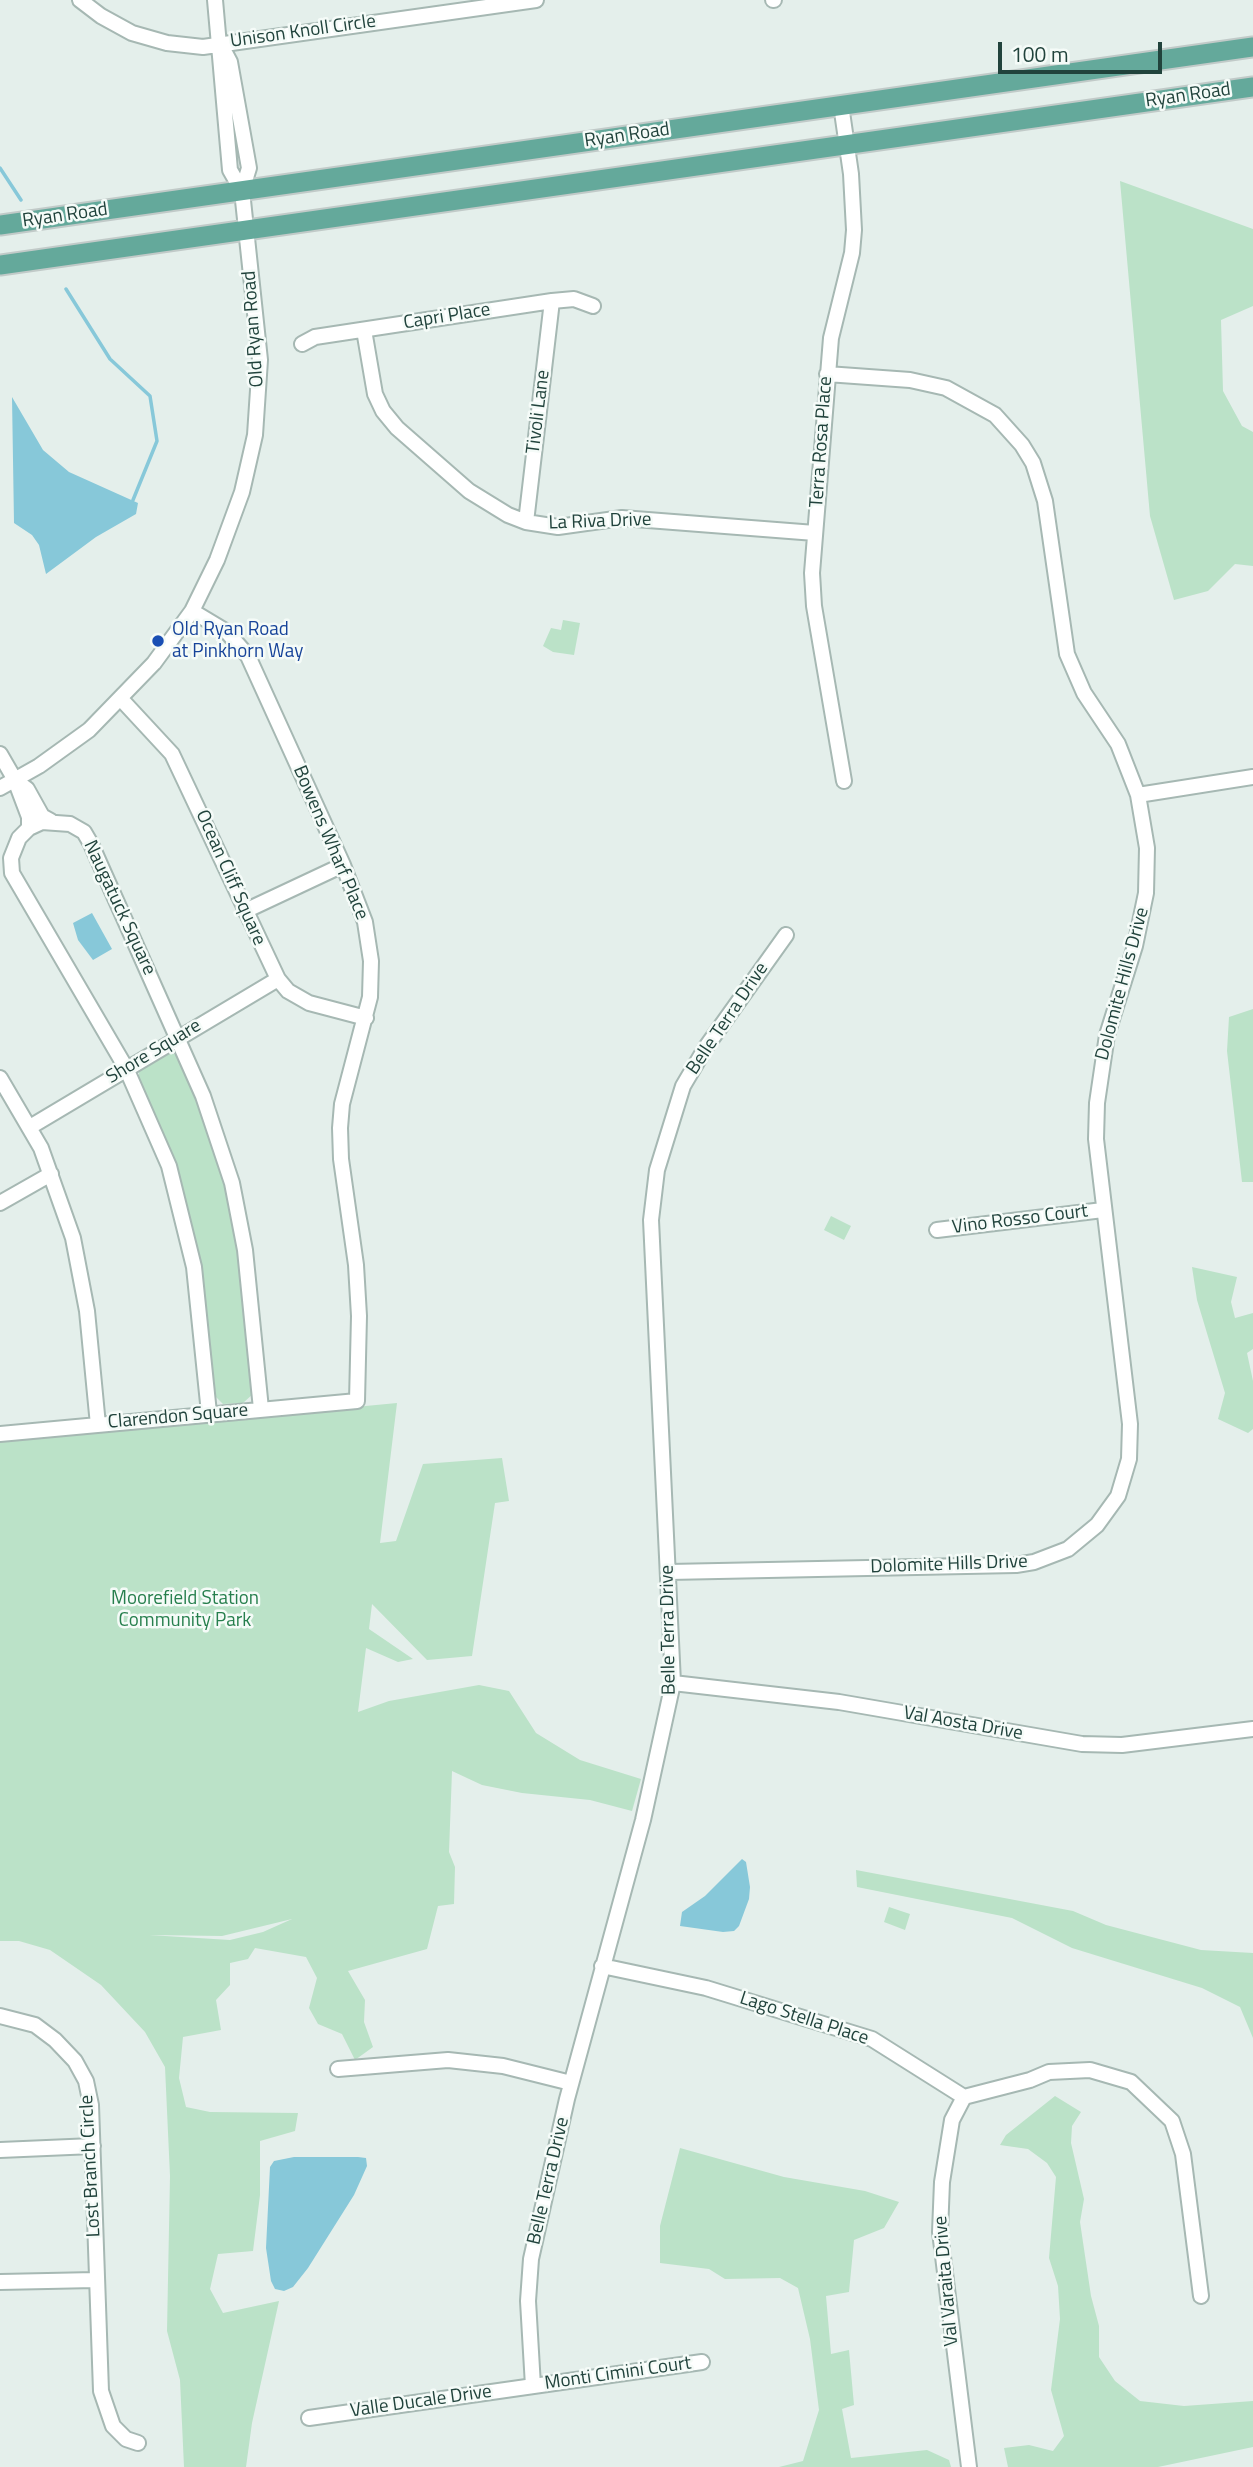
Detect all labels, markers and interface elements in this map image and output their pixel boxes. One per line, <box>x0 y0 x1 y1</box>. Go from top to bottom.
street label: Unison Knoll Circle <box>229 10 377 54</box>
scale bar <box>1001 28 1166 72</box>
text: 100 m <box>1011 38 1068 70</box>
street label: Ryan Road <box>1144 79 1232 113</box>
street label: Ryan Road <box>583 119 671 153</box>
street label: Ryan Road <box>21 199 109 233</box>
street label: Old Ryan Road <box>239 270 269 388</box>
street label: Capri Place <box>402 299 492 335</box>
street label: Tivoli Lane <box>523 369 555 455</box>
street label: Terra Rosa Place <box>806 375 838 509</box>
street label: La Riva Drive <box>548 509 652 535</box>
place label: Old Ryan Road at Pinkhorn Way <box>172 619 303 663</box>
marker: Old Ryan Road at Pinkhorn Way <box>150 633 166 649</box>
street label: Bowens Wharf Place <box>287 762 373 924</box>
street label: Ocean Cliff Square <box>190 807 270 949</box>
street label: Naugatuck Square <box>78 837 160 979</box>
street label: Dolomite Hills Drive <box>1092 905 1154 1063</box>
street label: Belle Terra Drive <box>682 959 774 1079</box>
street label: Shore Square <box>102 1015 206 1089</box>
street label: Vino Rosso Court <box>951 1200 1089 1240</box>
street label: Clarendon Square <box>107 1400 249 1434</box>
street label: Dolomite Hills Drive <box>870 1551 1028 1579</box>
street label: Belle Terra Drive <box>656 1565 682 1695</box>
park label: Moorefield Station Community Park <box>111 1588 259 1632</box>
street label: Val Aosta Drive <box>902 1702 1024 1746</box>
street label: Lago Stella Place <box>737 1987 871 2051</box>
street label: Lost Branch Circle <box>76 2094 106 2238</box>
street label: Belle Terra Drive <box>523 2115 575 2247</box>
street label: Val Varaita Drive <box>930 2215 964 2347</box>
street label: Monti Cimini Court <box>543 2352 693 2396</box>
street label: Valle Ducale Drive <box>349 2381 493 2423</box>

